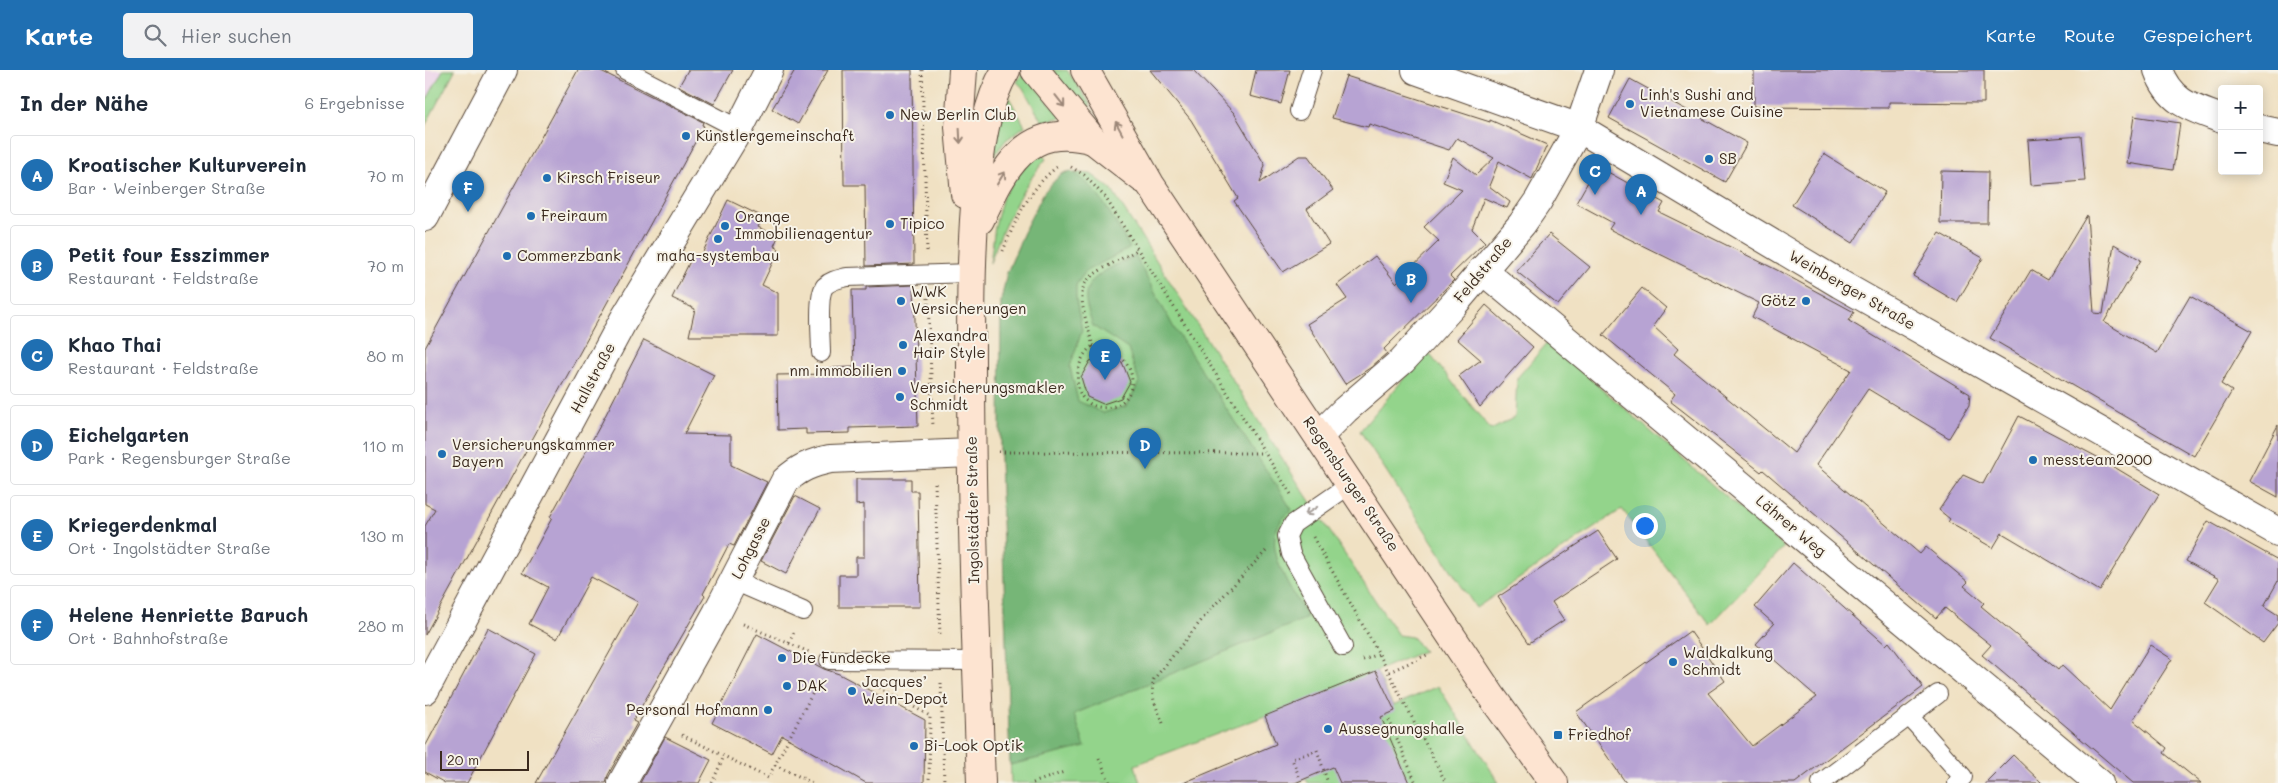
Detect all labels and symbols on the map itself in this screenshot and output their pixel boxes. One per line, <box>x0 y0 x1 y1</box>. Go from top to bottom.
place label: Linh's Sushi and Vietnamese Cuisine <box>1640 84 1783 121</box>
one-way arrow <box>1054 94 1065 107</box>
marker: Linh's Sushi and Vietnamese Cuisine <box>1624 98 1636 110</box>
place label: New Berlin Club <box>900 104 1017 124</box>
marker: New Berlin Club <box>884 109 896 121</box>
one-way arrow <box>1114 120 1124 135</box>
place label: Künstlergemeinschaft <box>696 125 855 145</box>
one-way arrow <box>955 128 964 144</box>
marker: Künstlergemeinschaft <box>680 130 692 142</box>
place label: SB <box>1719 148 1737 168</box>
marker: SB <box>1703 153 1715 165</box>
pin: C <box>1579 154 1611 195</box>
place label: Kirsch Friseur <box>557 167 660 187</box>
pin: F <box>452 171 484 212</box>
one-way arrow <box>996 171 1006 185</box>
marker: Kirsch Friseur <box>541 172 553 184</box>
pin: A <box>1625 174 1657 215</box>
place label: Freiraum <box>541 205 608 225</box>
place label: Orange Immobilienagentur <box>735 206 872 243</box>
marker: Freiraum <box>525 210 537 222</box>
place label: Tipico <box>900 213 945 233</box>
marker: Tipico <box>884 218 896 230</box>
marker: Orange Immobilienagentur <box>719 220 731 232</box>
street label: Feldstraße <box>1449 232 1516 307</box>
marker: maha-systembau <box>712 233 724 245</box>
place label: Commerzbank <box>517 245 621 265</box>
place label: maha-systembau <box>657 245 779 265</box>
street label: Weinberger Straße <box>1786 245 1919 333</box>
marker: Commerzbank <box>501 250 513 262</box>
pin: B <box>1395 262 1427 303</box>
place label: WWK Versicherungen <box>911 281 1026 318</box>
place label: Götz <box>1761 290 1796 310</box>
marker: WWK Versicherungen <box>895 295 907 307</box>
marker: Götz <box>1800 295 1812 307</box>
place label: Alexandra Hair Style <box>913 325 988 362</box>
street label: Hallstraße <box>565 339 619 416</box>
marker: Alexandra Hair Style <box>897 339 909 351</box>
pin: E <box>1089 339 1121 380</box>
place label: nm immobilien <box>789 360 892 380</box>
marker: nm immobilien <box>896 365 908 377</box>
place label: Versicherungsmakler Schmidt <box>910 377 1065 414</box>
marker: Versicherungsmakler Schmidt <box>894 391 906 403</box>
street label: Regensburger Straße <box>1299 412 1405 555</box>
pin: D <box>1129 428 1161 469</box>
place label: Versicherungskammer Bayern <box>452 434 615 471</box>
street label: Ingolstädter Straße <box>961 436 983 584</box>
marker: Versicherungskammer Bayern <box>436 448 448 460</box>
place label: messteam2000 <box>2043 449 2152 469</box>
marker: messteam2000 <box>2027 454 2039 466</box>
street label: Lährer Weg <box>1752 490 1831 561</box>
one-way arrow <box>1304 506 1318 516</box>
street label: Lohgasse <box>726 513 774 582</box>
your location <box>1632 513 1658 539</box>
place label: Waldkalkung Schmidt <box>1683 642 1773 679</box>
place label: Die Fundecke <box>792 647 891 667</box>
marker: Die Fundecke <box>776 652 788 664</box>
marker: Waldkalkung Schmidt <box>1667 656 1679 668</box>
place label: Jacques’ Wein-Depot <box>862 671 948 708</box>
place label: DAK <box>797 675 827 695</box>
marker: DAK <box>781 680 793 692</box>
marker: Jacques’ Wein-Depot <box>846 685 858 697</box>
place label: Personal Hofmann <box>626 699 758 719</box>
marker: Personal Hofmann <box>762 704 774 716</box>
place label: Aussegnungshalle <box>1338 718 1465 738</box>
marker: Aussegnungshalle <box>1322 723 1334 735</box>
place label: Friedhof <box>1568 724 1632 744</box>
marker: Friedhof <box>1552 729 1564 741</box>
place label: Bi-Look Optik <box>924 735 1023 755</box>
marker: Bi-Look Optik <box>908 740 920 752</box>
scale bar <box>440 748 529 771</box>

